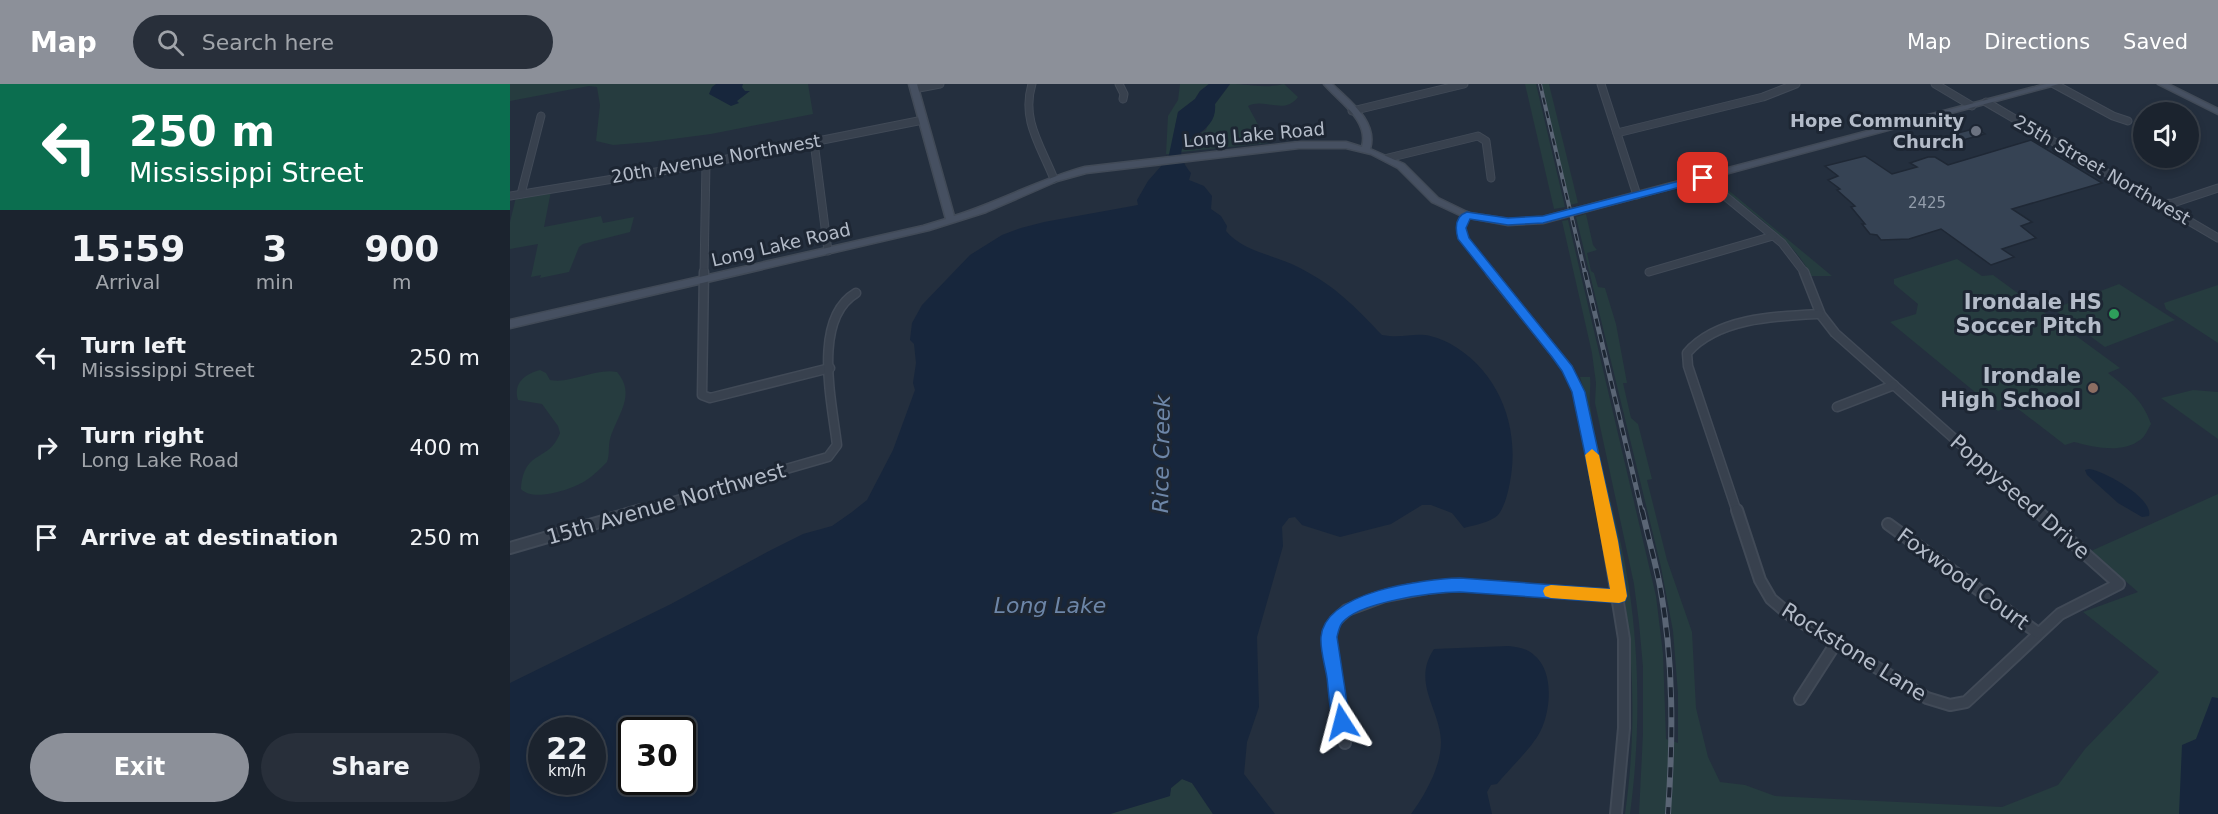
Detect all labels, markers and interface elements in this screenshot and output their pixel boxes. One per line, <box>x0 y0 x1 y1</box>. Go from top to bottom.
search box <box>133 15 553 69</box>
text: Map <box>30 26 97 59</box>
icon: search <box>154 26 187 59</box>
text: Search here <box>202 30 334 55</box>
text: Map <box>1907 30 1951 54</box>
text: Directions <box>1984 30 2090 54</box>
text: Saved <box>2123 30 2188 54</box>
map controls <box>2133 102 2199 168</box>
button: sound <box>2133 102 2199 168</box>
text: 250 m <box>129 107 275 156</box>
icon: left <box>30 108 108 186</box>
place label: Hope Community Church <box>1790 110 1964 152</box>
street label: 25th Street Northwest <box>2010 110 2194 229</box>
street label: Long Lake Road <box>1182 118 1326 151</box>
marker: Hope Community Church <box>1969 124 1983 138</box>
street label: 20th Avenue Northwest <box>610 130 822 187</box>
pin <box>1677 152 1728 203</box>
text: Mississippi Street <box>129 157 363 188</box>
icon: arrive <box>1686 161 1719 194</box>
house number: 2425 <box>1908 194 1946 212</box>
street label: Long Lake Road <box>709 218 852 271</box>
text: 15:59 <box>71 228 185 269</box>
text: 3 <box>262 228 287 269</box>
text: 900 <box>364 228 439 269</box>
text: Arrival <box>95 270 160 294</box>
text: min <box>256 270 294 294</box>
text: m <box>392 270 412 294</box>
place label: Irondale HS Soccer Pitch <box>1956 290 2102 338</box>
marker: Irondale HS Soccer Pitch <box>2107 307 2121 321</box>
text: Turn left <box>81 333 186 358</box>
icon: left <box>30 341 63 374</box>
text: 250 m <box>410 345 480 370</box>
text: Mississippi Street <box>81 358 255 382</box>
place label: Irondale High School <box>1940 364 2081 412</box>
marker: Irondale High School <box>2086 381 2100 395</box>
water label: Rice Creek <box>1148 393 1175 513</box>
text: Turn right <box>81 423 204 448</box>
street label: Poppyseed Drive <box>1945 430 2095 564</box>
icon: right <box>30 431 63 464</box>
text: 400 m <box>410 435 480 460</box>
text: Long Lake Road <box>81 448 239 472</box>
street label: 15th Avenue Northwest <box>544 458 788 550</box>
icon: arrive <box>30 521 63 554</box>
street label: Foxwood Court <box>1893 523 2033 635</box>
text: Arrive at destination <box>81 525 338 550</box>
text: 250 m <box>410 525 480 550</box>
water label: Long Lake <box>994 593 1106 618</box>
street label: Rockstone Lane <box>1777 598 1931 706</box>
position arrow <box>1310 690 1374 754</box>
speed limit sign: 30 <box>618 717 696 795</box>
text: 22 <box>546 731 588 766</box>
button: Exit <box>30 733 249 802</box>
button: Share <box>261 733 480 802</box>
text: km/h <box>548 762 586 780</box>

